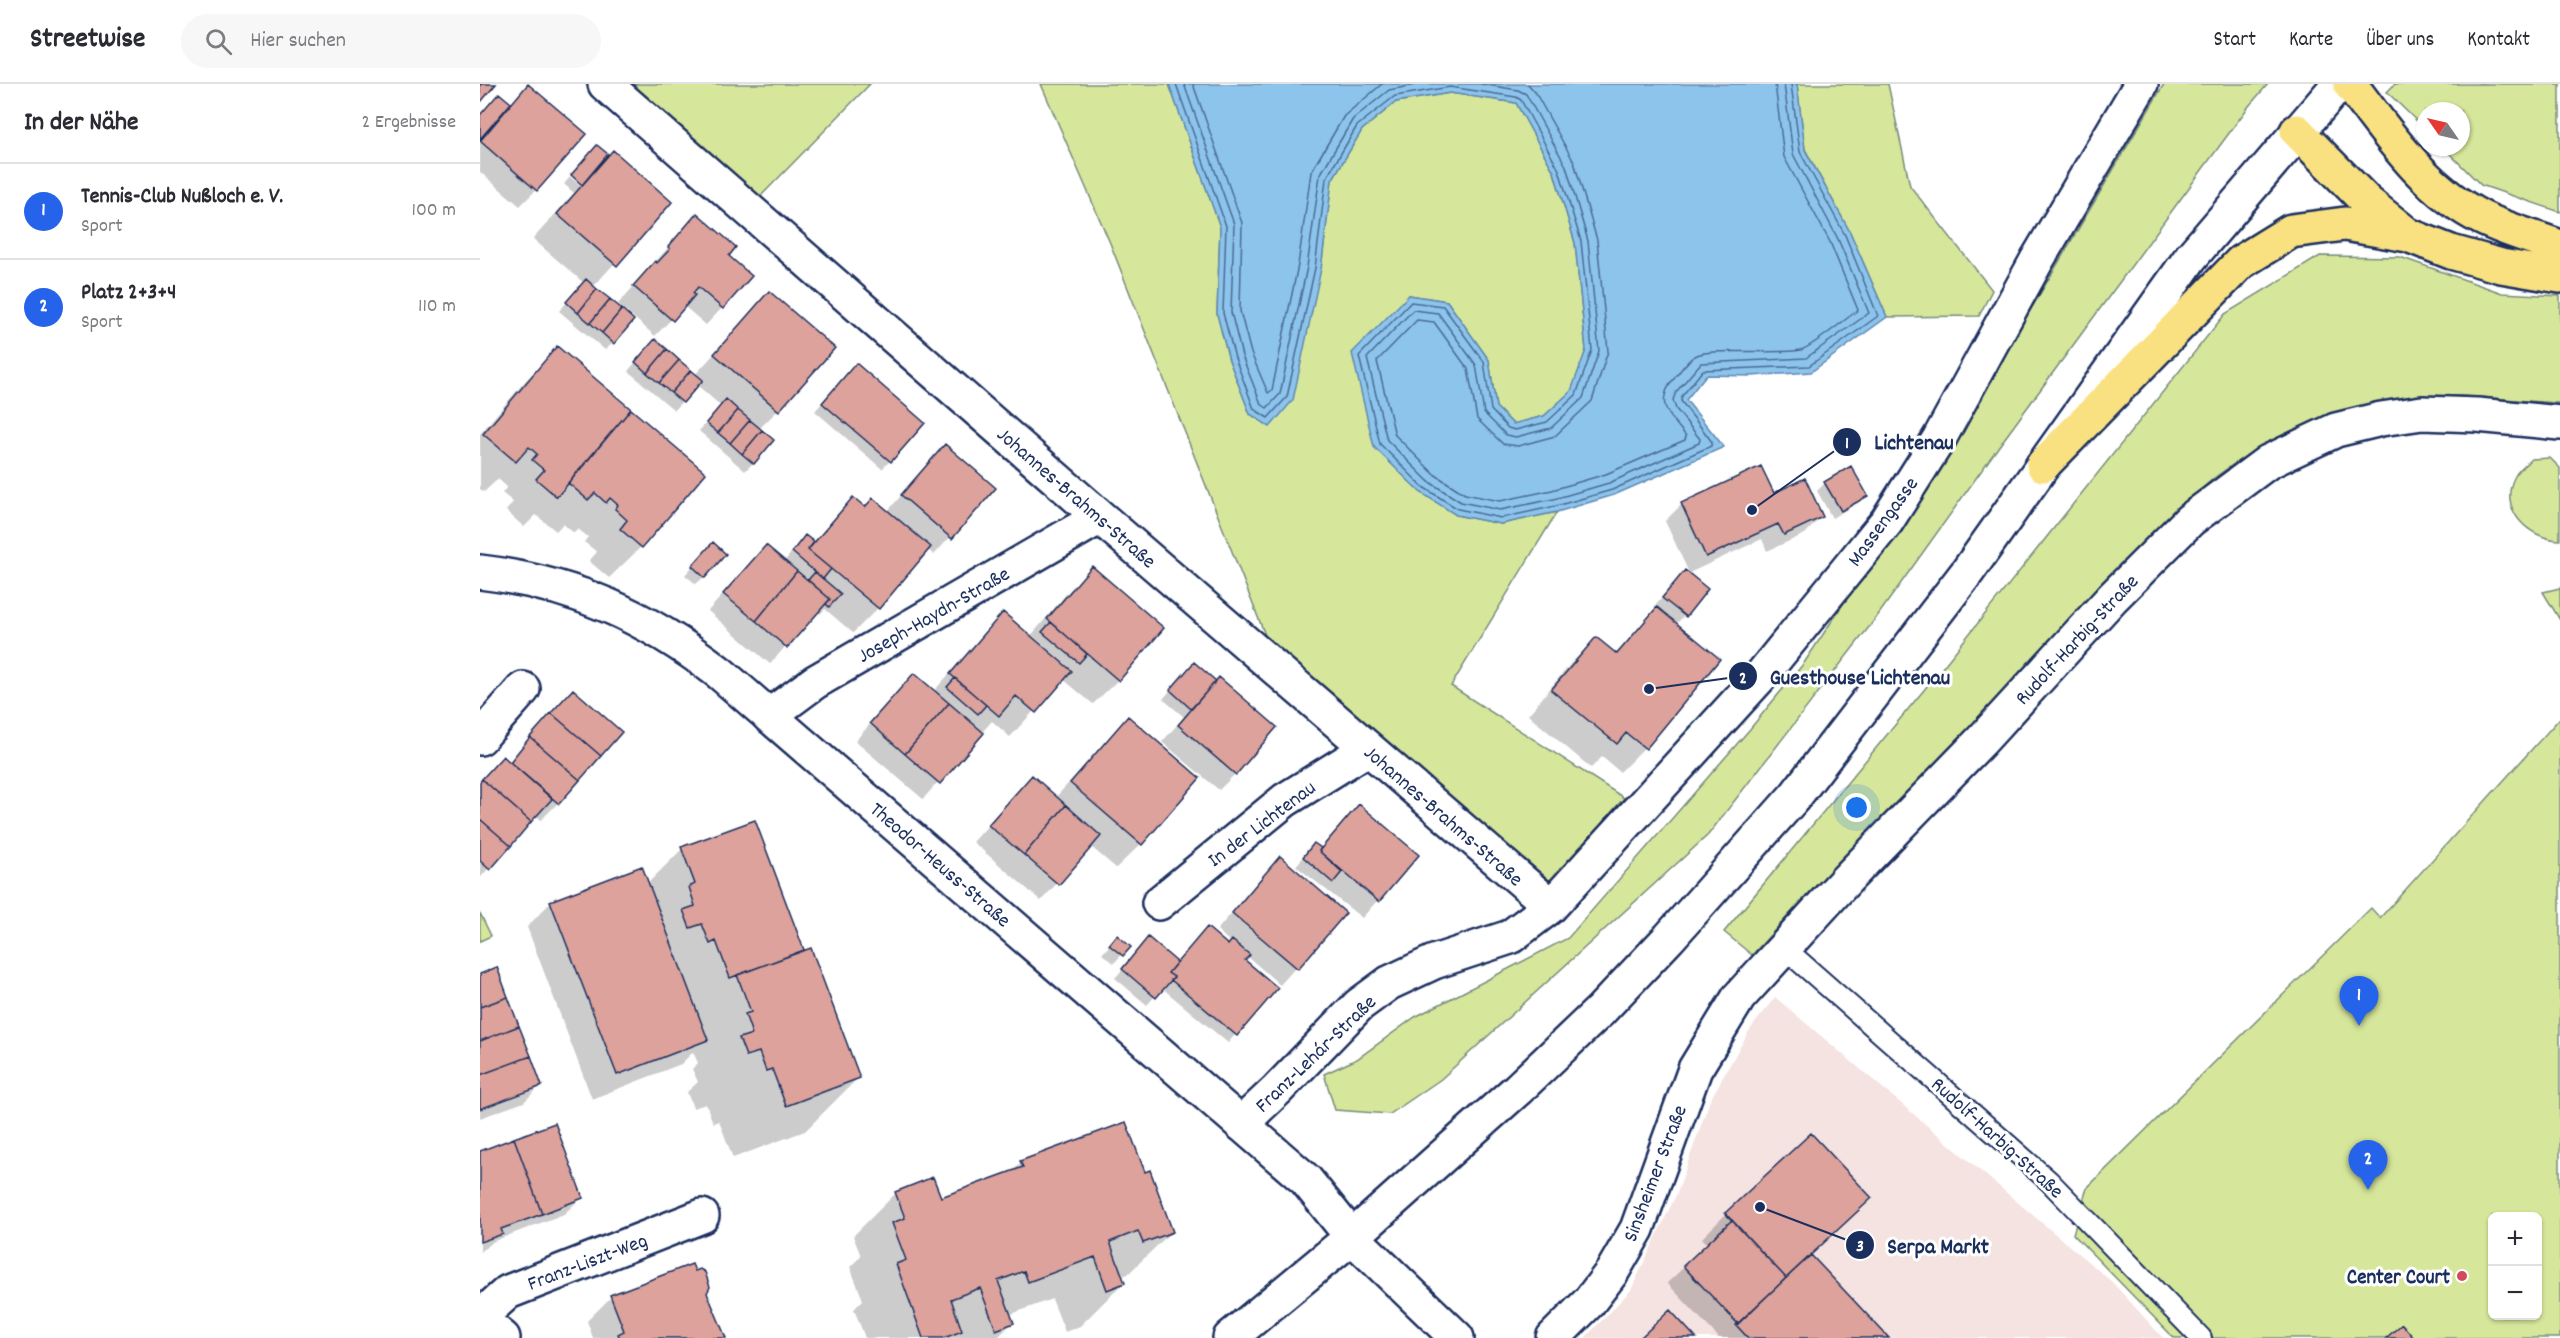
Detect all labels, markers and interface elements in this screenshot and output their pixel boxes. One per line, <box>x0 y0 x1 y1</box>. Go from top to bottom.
search box <box>181 14 601 68</box>
text: Streetwise <box>30 21 145 61</box>
icon: search <box>202 25 235 58</box>
text: Hier suchen <box>250 26 346 57</box>
text: Start <box>2214 26 2256 56</box>
text: Karte <box>2289 26 2333 56</box>
text: Über uns <box>2366 26 2434 56</box>
text: Kontakt <box>2467 26 2530 56</box>
north arrow <box>2416 102 2470 156</box>
text: In der Nähe <box>24 105 138 142</box>
text: 2 Ergebnisse <box>361 109 456 137</box>
text: Tennis-Club Nußloch e. V. <box>81 182 283 213</box>
text: 1 <box>41 197 46 225</box>
text: 100 m <box>412 197 456 225</box>
text: Sport <box>81 213 123 241</box>
text: Platz 2+3+4 <box>81 278 176 309</box>
text: 2 <box>39 293 48 321</box>
text: 110 m <box>418 293 456 321</box>
text: Sport <box>81 309 123 337</box>
street label: Johannes-Brahms-Straße <box>989 421 1161 577</box>
callout: Lichtenau <box>1832 422 1966 462</box>
text: Lichtenau <box>1874 429 1954 460</box>
text: 1 <box>1845 432 1849 457</box>
street label: Massengasse <box>1842 472 1927 574</box>
street label: Joseph-Haydn-Straße <box>853 561 1016 672</box>
street label: Rudolf-Harbig-Straße <box>2009 569 2147 713</box>
callout: Guesthouse Lichtenau <box>1728 656 1962 696</box>
text: Guesthouse Lichtenau <box>1770 664 1950 695</box>
text: 2 <box>1739 667 1747 692</box>
street label: Johannes-Brahms-Straße <box>1356 739 1528 895</box>
street label: In der Lichtenau <box>1202 775 1323 876</box>
your location <box>1842 793 1871 822</box>
street label: Theodor-Heuss-Straße <box>862 796 1016 936</box>
pin: 1 <box>2340 976 2378 1026</box>
street label: Franz-Lehár-Straße <box>1250 989 1385 1121</box>
street label: Rudolf-Harbig-Straße <box>1923 1071 2069 1207</box>
street label: Sinsheimer Straße <box>1617 1101 1697 1247</box>
pin: 2 <box>2348 1140 2388 1190</box>
map controls <box>2488 1212 2542 1320</box>
button: + <box>2488 1212 2542 1266</box>
callout: Serpa Markt <box>1845 1225 2001 1265</box>
street label: Franz-Liszt-Weg <box>524 1227 653 1300</box>
text: Serpa Markt <box>1887 1233 1990 1264</box>
text: 3 <box>1856 1235 1864 1260</box>
place label: Center Court <box>2347 1264 2450 1294</box>
button: − <box>2488 1266 2542 1320</box>
marker: Center Court <box>2455 1269 2469 1283</box>

